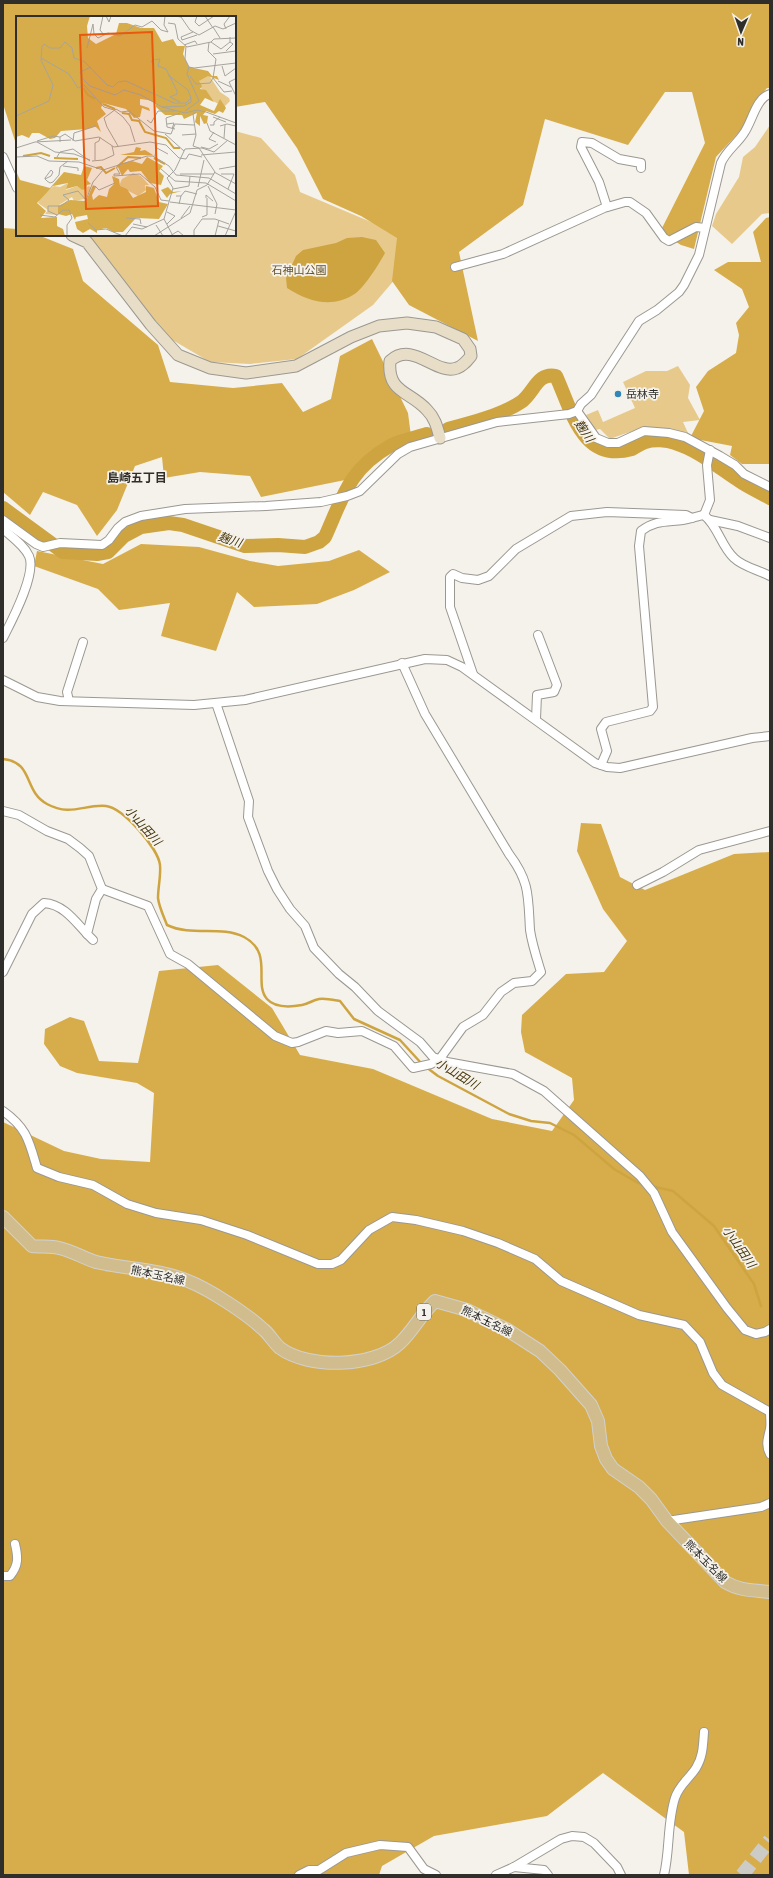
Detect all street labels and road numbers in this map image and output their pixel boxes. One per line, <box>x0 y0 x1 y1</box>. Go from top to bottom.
street label: 熊本玉名線 <box>130 1263 186 1287</box>
road number: 1 <box>417 1304 431 1320</box>
street label: 熊本玉名線 <box>460 1304 514 1338</box>
street label: 熊本玉名線 <box>682 1537 730 1585</box>

